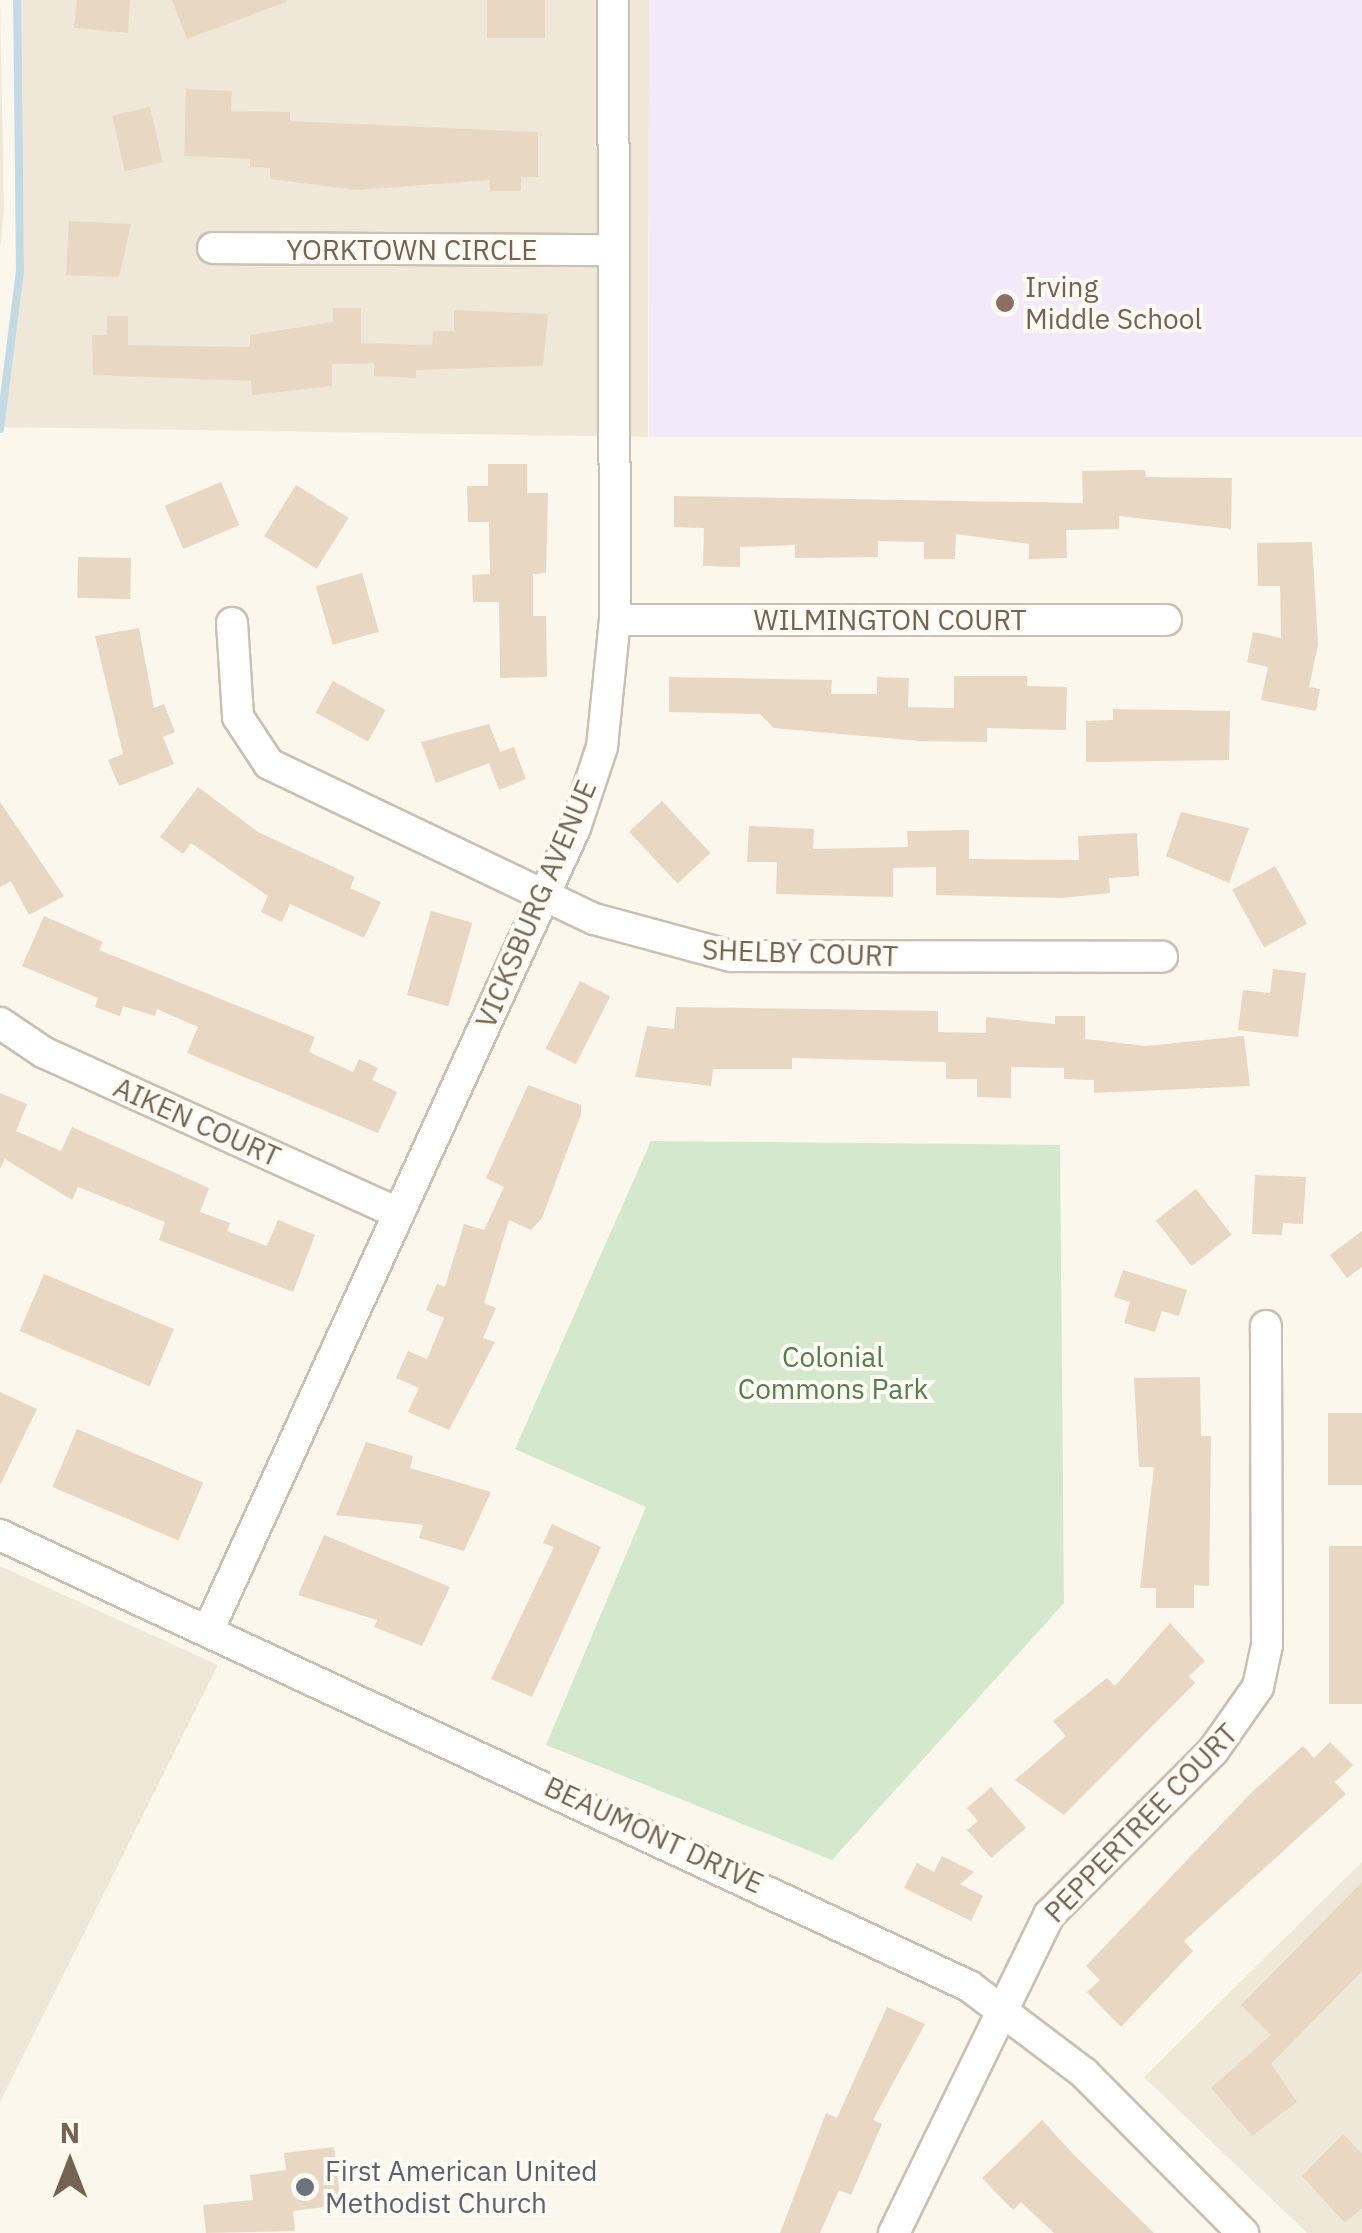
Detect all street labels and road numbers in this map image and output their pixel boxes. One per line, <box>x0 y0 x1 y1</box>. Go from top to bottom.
street label: YORKTOWN CIRCLE <box>286 233 538 267</box>
street label: WILMINGTON COURT <box>753 603 1027 637</box>
street label: VICKSBURG AVENUE <box>469 775 603 1033</box>
street label: SHELBY COURT <box>701 933 899 973</box>
street label: AIKEN COURT <box>109 1070 285 1174</box>
street label: PEPPERTREE COURT <box>1038 1717 1244 1929</box>
street label: BEAUMONT DRIVE <box>539 1770 769 1900</box>

